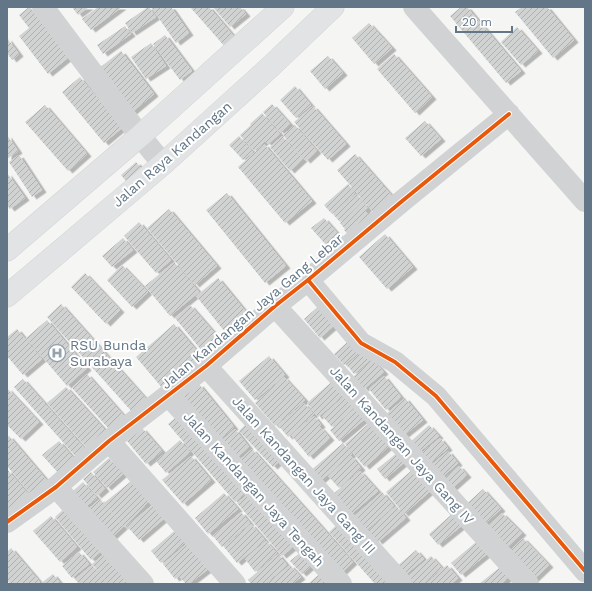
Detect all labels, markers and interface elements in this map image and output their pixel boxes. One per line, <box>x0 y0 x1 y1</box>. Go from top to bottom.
scale bar <box>456 8 512 34</box>
text: 20 m <box>462 15 492 29</box>
street label: Jalan Raya Kandangan <box>109 98 235 210</box>
street label: Jalan Kandangan Jaya Gang Lebar <box>158 230 347 392</box>
place label: RSU Bunda Surabaya <box>70 337 146 369</box>
hospital icon: RSU Bunda Surabaya <box>47 343 67 363</box>
street label: Jalan Kandangan Jaya Gang IV <box>327 363 477 527</box>
street label: Jalan Kandangan Jaya Gang III <box>229 393 379 557</box>
street label: Jalan Kandangan Jaya Tengah <box>180 408 328 570</box>

